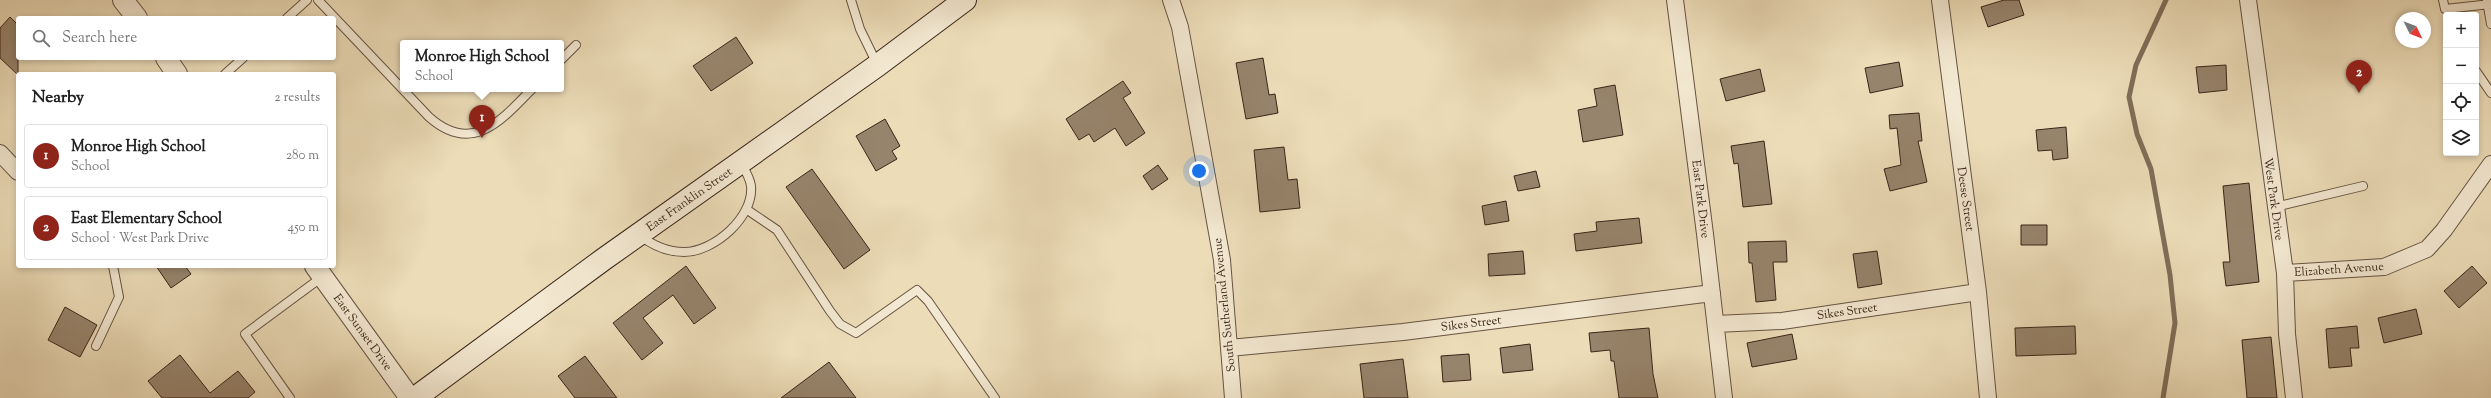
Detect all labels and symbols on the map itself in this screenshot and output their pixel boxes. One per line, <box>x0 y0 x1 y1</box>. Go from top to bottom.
north arrow <box>2395 12 2431 48</box>
pin: 2 <box>2346 60 2372 93</box>
pin: 1 <box>469 105 495 138</box>
street label: West Park Drive <box>2258 157 2288 242</box>
street label: East Park Drive <box>1686 159 1714 240</box>
your location <box>1189 161 1209 181</box>
street label: East Franklin Street <box>643 163 736 236</box>
street label: Deese Street <box>1952 166 1978 232</box>
street label: South Sutherland Avenue <box>1209 237 1241 373</box>
street label: Elizabeth Avenue <box>2294 258 2385 282</box>
street label: East Sunset Drive <box>328 290 396 375</box>
street label: Sikes Street <box>1816 299 1878 325</box>
street label: Sikes Street <box>1440 311 1502 337</box>

